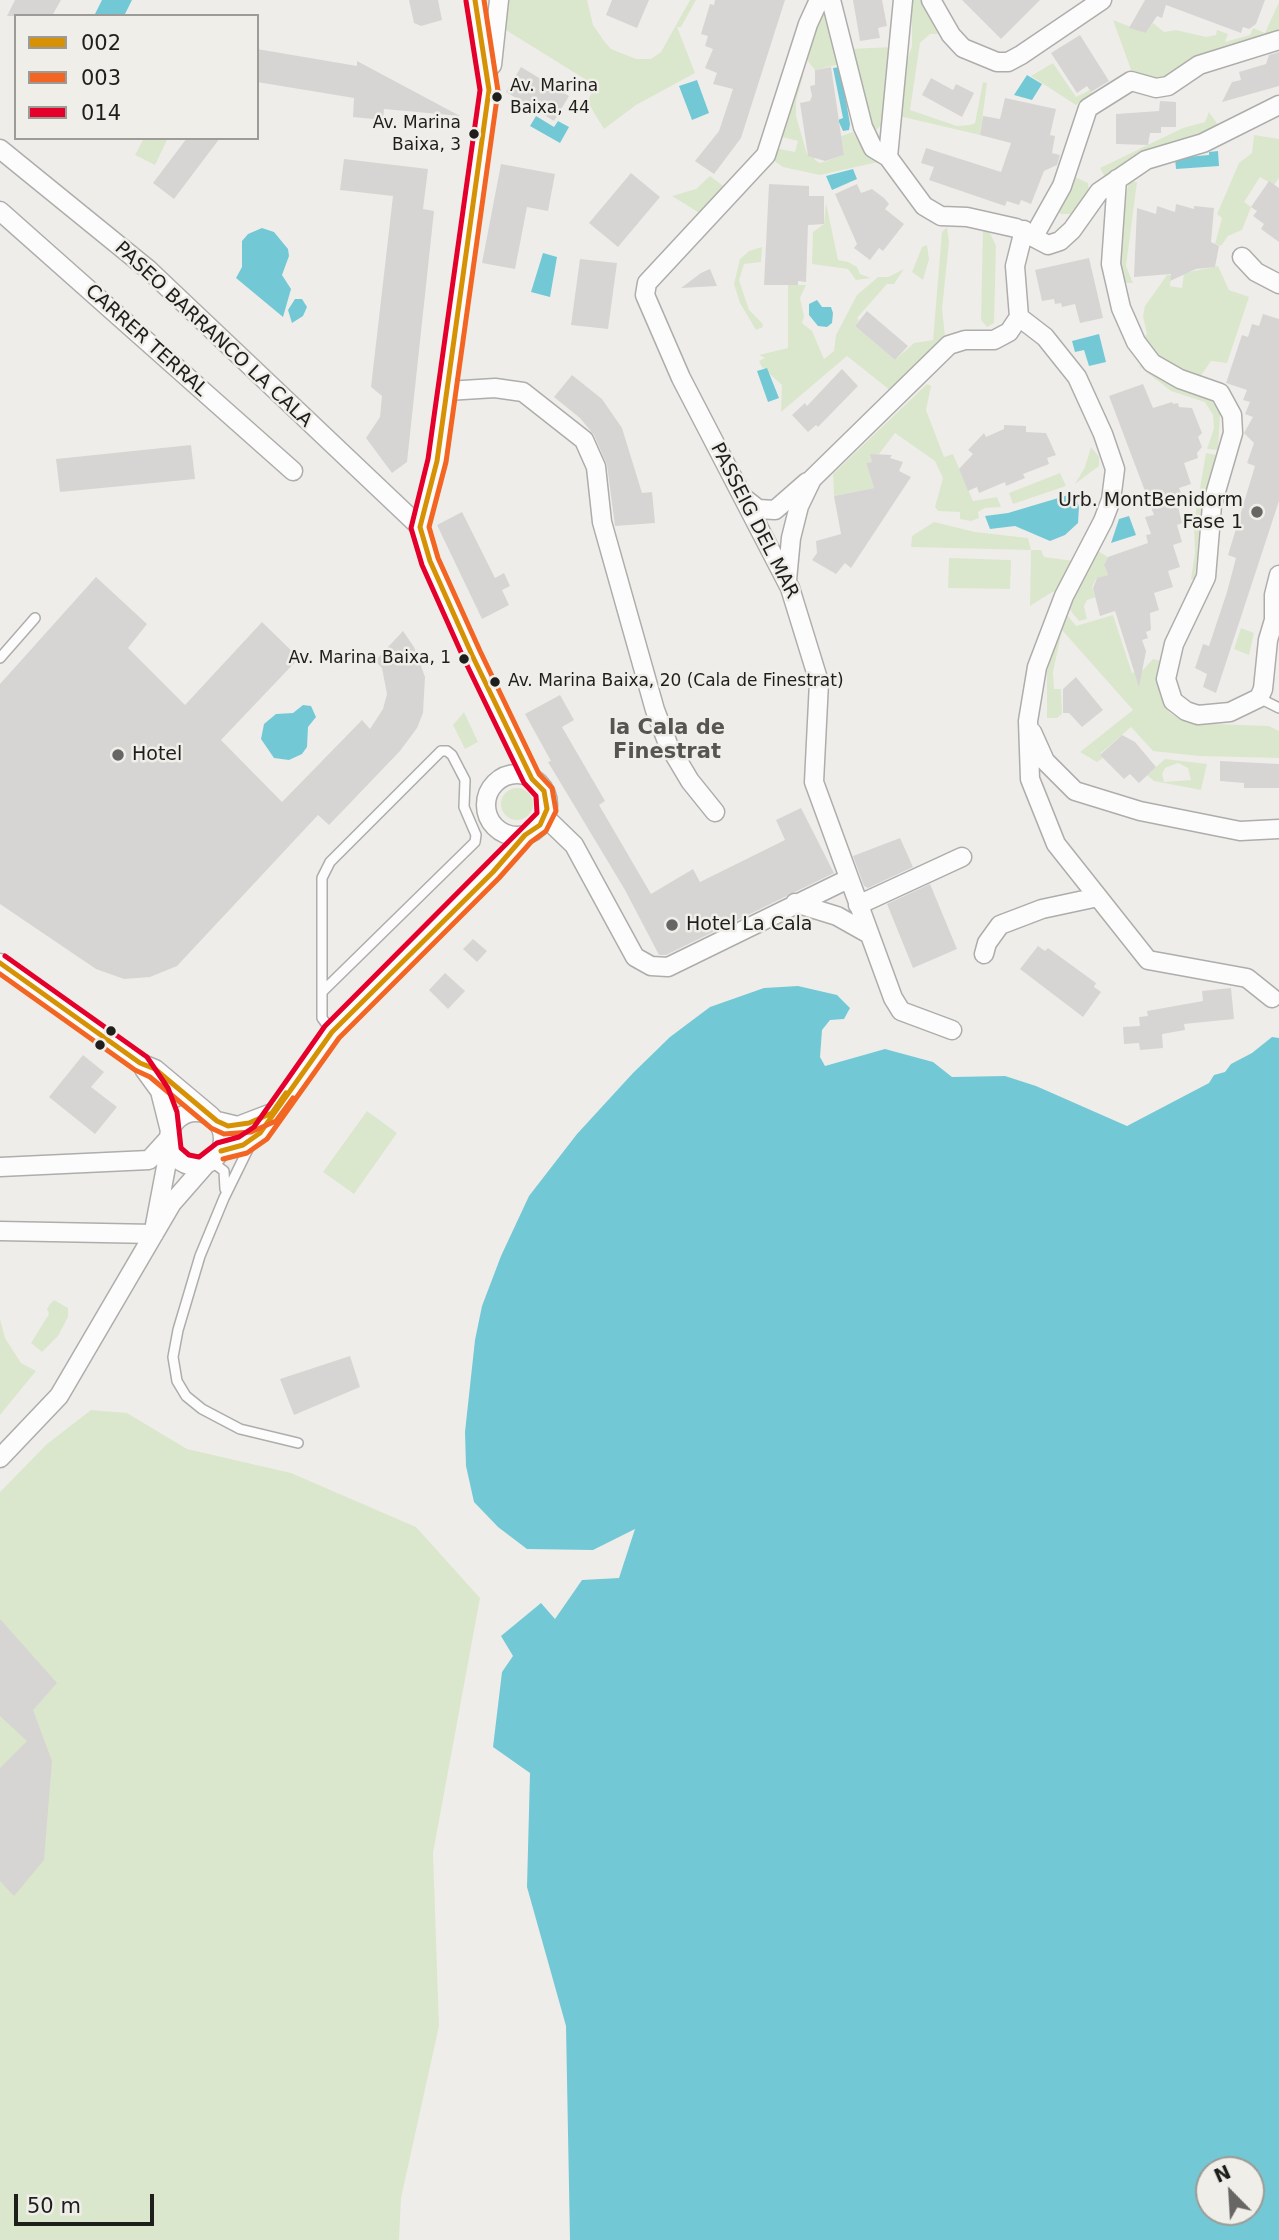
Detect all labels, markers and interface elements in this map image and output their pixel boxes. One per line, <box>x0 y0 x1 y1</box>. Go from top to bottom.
legend <box>14 14 259 140</box>
text: 002 <box>81 31 121 55</box>
text: 003 <box>81 66 121 90</box>
place label: Av. Marina Baixa, 44 <box>510 77 598 117</box>
marker: Av. Marina Baixa, 44 <box>490 90 504 104</box>
text: 014 <box>81 101 121 125</box>
place label: Av. Marina Baixa, 3 <box>373 114 461 154</box>
marker: Av. Marina Baixa, 3 <box>467 127 481 141</box>
street label: PASEO BARRANCO LA CALA <box>109 237 317 433</box>
street label: CARRER TERRAL <box>80 280 212 402</box>
street label: PASSEIG DEL MAR <box>705 439 803 603</box>
place label: Urb. MontBenidorm Fase 1 <box>1058 490 1243 534</box>
marker: Urb. MontBenidorm Fase 1 <box>1249 504 1265 520</box>
place label: Av. Marina Baixa, 1 <box>289 649 451 669</box>
marker: Av. Marina Baixa, 1 <box>457 652 471 666</box>
place label: Av. Marina Baixa, 20 (Cala de Finestrat) <box>508 672 844 692</box>
marker: Av. Marina Baixa, 20 (Cala de Finestrat) <box>488 675 502 689</box>
district label: la Cala de Finestrat <box>609 716 725 766</box>
place label: Hotel <box>132 744 182 766</box>
marker: Hotel <box>110 747 126 763</box>
place label: Hotel La Cala <box>686 914 812 936</box>
marker: Hotel La Cala <box>664 917 680 933</box>
unlabelled marker <box>104 1024 118 1038</box>
unlabelled marker <box>93 1038 107 1052</box>
north arrow <box>1195 2156 1265 2226</box>
text: N <box>1211 2160 1234 2187</box>
scale bar <box>18 2180 158 2224</box>
text: 50 m <box>27 2194 81 2218</box>

